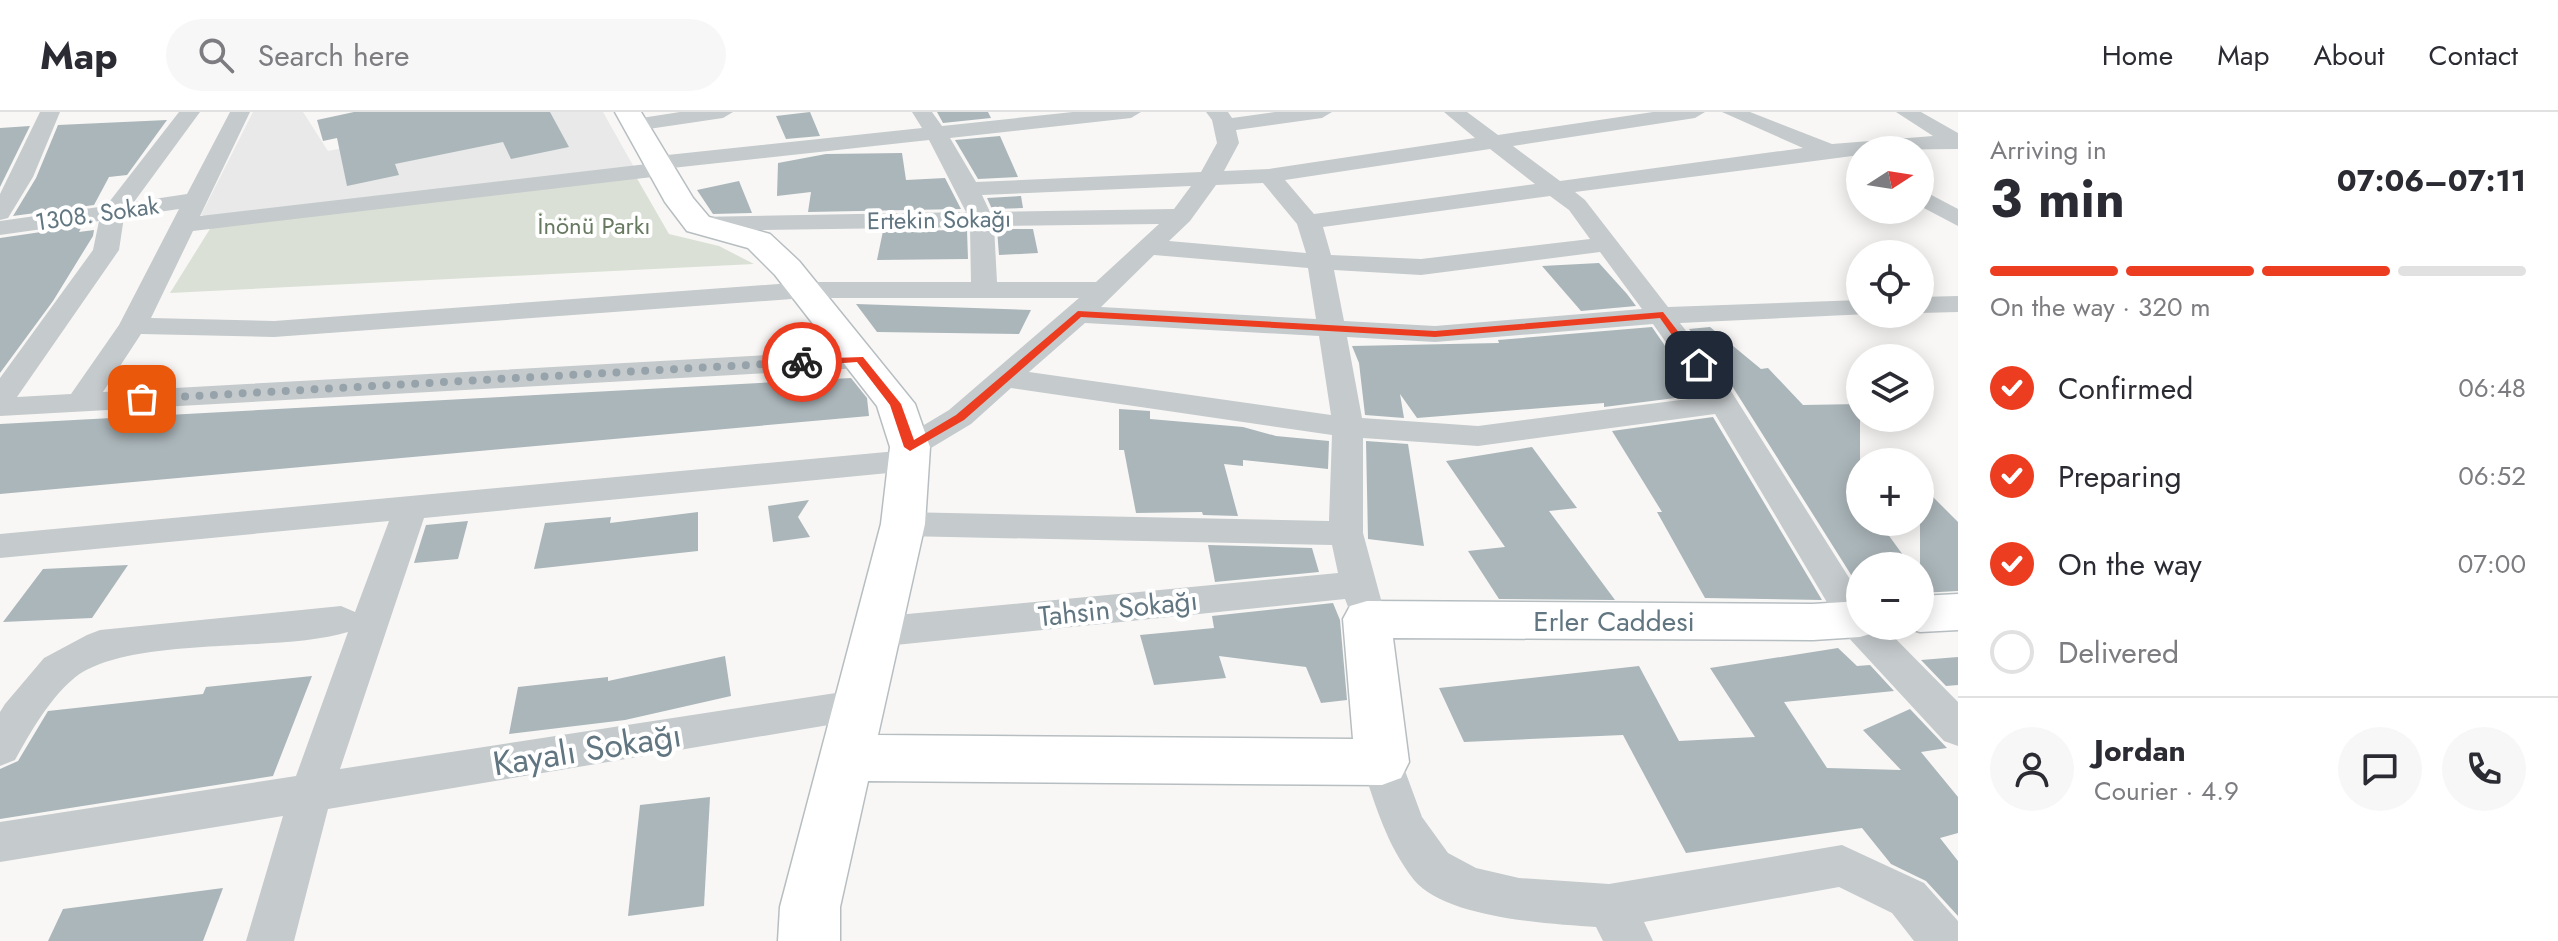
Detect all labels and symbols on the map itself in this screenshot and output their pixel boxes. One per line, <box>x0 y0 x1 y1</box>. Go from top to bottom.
north arrow <box>1846 136 1934 224</box>
street label: 1308. Sokak <box>33 187 161 239</box>
street label: Ertekin Sokağı <box>866 201 1012 238</box>
park label: İnönü Parkı <box>538 208 651 243</box>
courier <box>762 322 842 402</box>
pin <box>1665 331 1733 399</box>
pin <box>108 365 176 433</box>
street label: Tahsin Sokağı <box>1036 580 1200 637</box>
street label: Erler Caddesi <box>1533 601 1695 642</box>
street label: Kayalı Sokağı <box>489 710 685 789</box>

